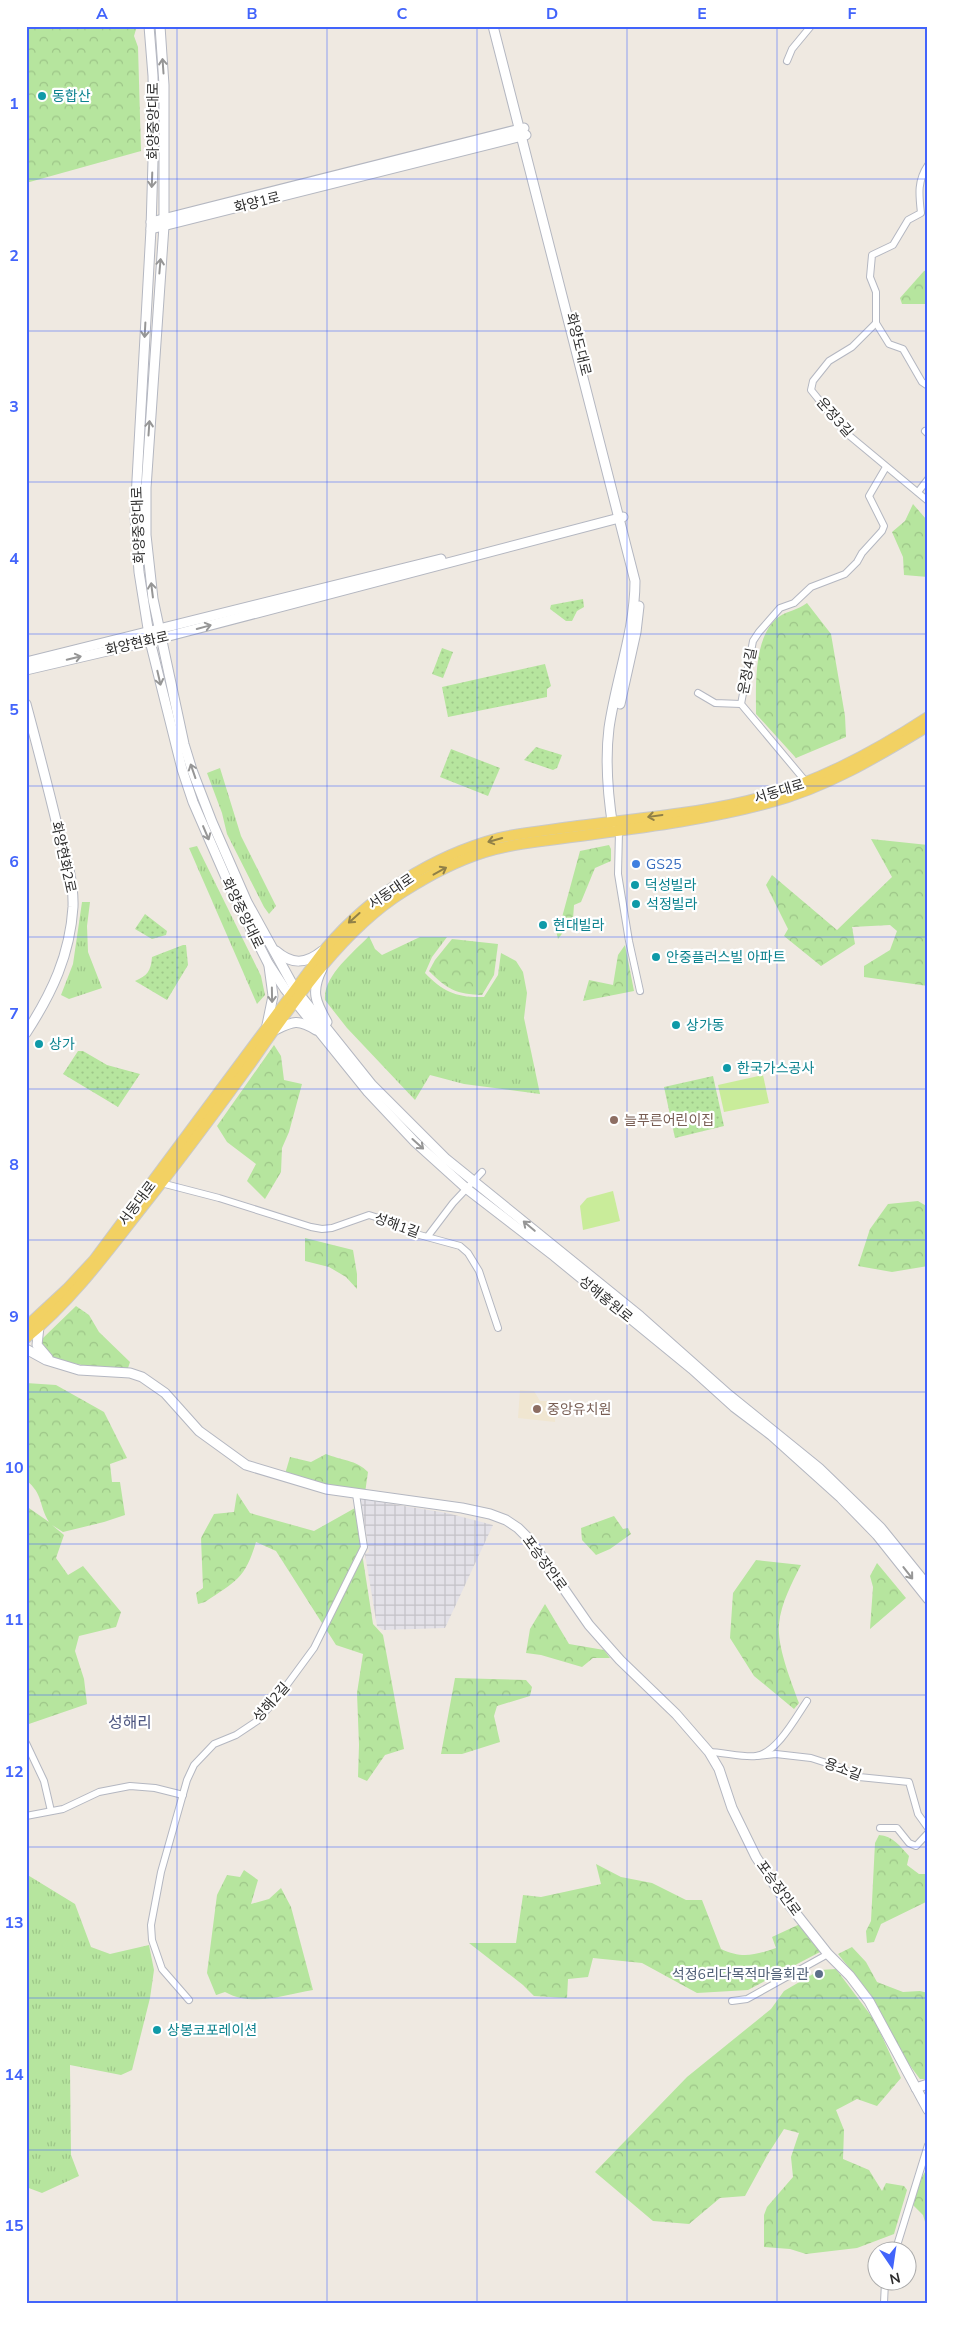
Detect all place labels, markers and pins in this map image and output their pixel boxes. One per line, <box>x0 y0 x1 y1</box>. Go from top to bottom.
place label: 동합산 <box>52 87 91 106</box>
marker: 동합산 <box>36 90 48 102</box>
place label: GS25 <box>646 855 682 874</box>
marker: GS25 <box>630 858 642 870</box>
place label: 덕성빌라 <box>645 876 697 895</box>
marker: 덕성빌라 <box>629 879 641 891</box>
place label: 석정빌라 <box>646 895 698 914</box>
marker: 석정빌라 <box>630 898 642 910</box>
place label: 현대빌라 <box>553 916 605 935</box>
marker: 현대빌라 <box>537 919 549 931</box>
place label: 안중플러스빌 아파트 <box>666 948 786 967</box>
marker: 안중플러스빌 아파트 <box>650 951 662 963</box>
place label: 상가동 <box>686 1016 725 1035</box>
marker: 상가동 <box>670 1019 682 1031</box>
place label: 상가 <box>49 1035 75 1054</box>
marker: 상가 <box>33 1038 45 1050</box>
place label: 한국가스공사 <box>737 1059 814 1078</box>
marker: 한국가스공사 <box>721 1062 733 1074</box>
place label: 늘푸른어린이집 <box>624 1111 714 1130</box>
marker: 늘푸른어린이집 <box>608 1114 620 1126</box>
place label: 중앙유치원 <box>547 1400 611 1419</box>
marker: 중앙유치원 <box>531 1403 543 1415</box>
place label: 석정6리다목적마을회관 <box>672 1965 809 1984</box>
marker: 석정6리다목적마을회관 <box>813 1968 825 1980</box>
place label: 상봉코포레이션 <box>167 2021 257 2040</box>
marker: 상봉코포레이션 <box>151 2024 163 2036</box>

